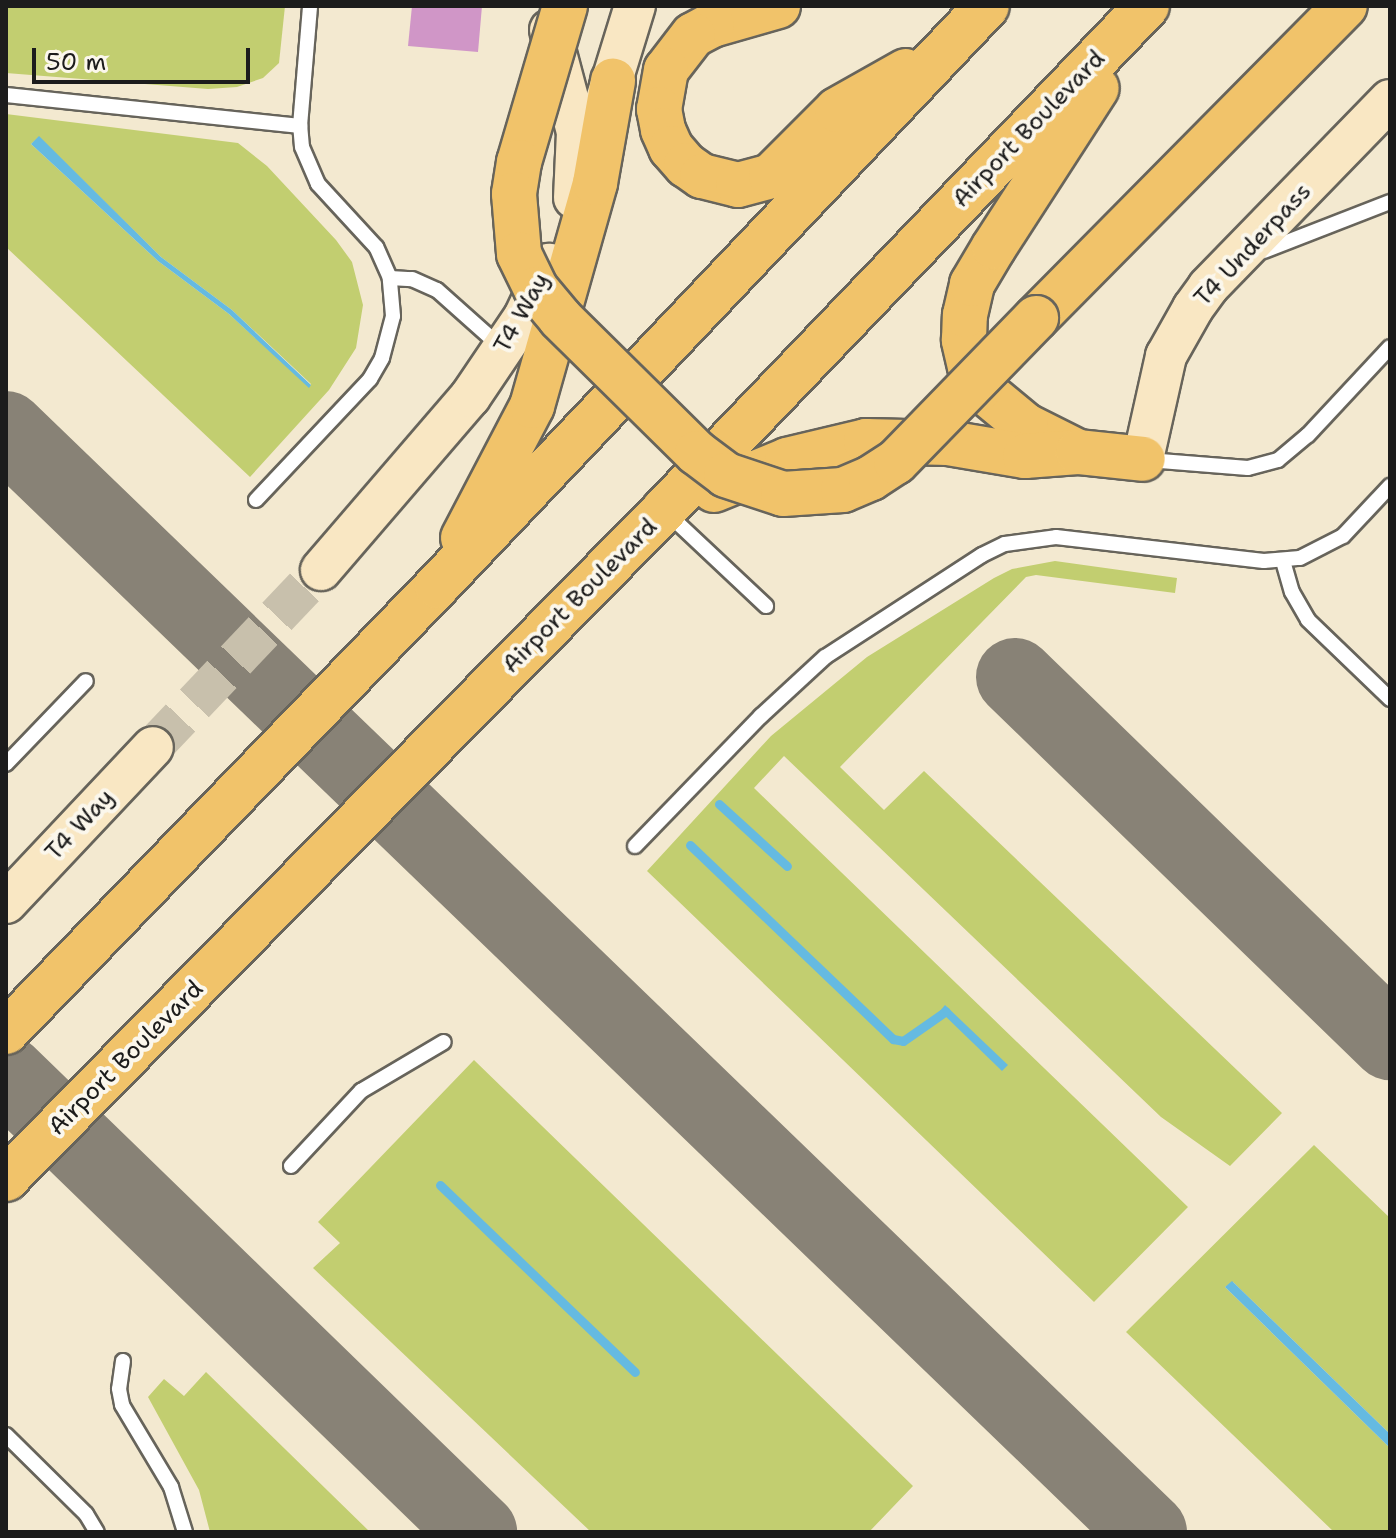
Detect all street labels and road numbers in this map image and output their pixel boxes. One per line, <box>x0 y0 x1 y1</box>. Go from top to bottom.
street label: Airport Boulevard <box>947 45 1111 213</box>
street label: T4 Underpass <box>1189 177 1317 313</box>
street label: T4 Way <box>488 268 556 358</box>
street label: Airport Boulevard <box>497 513 663 679</box>
street label: T4 Way <box>40 783 120 867</box>
street label: Airport Boulevard <box>43 975 209 1141</box>

